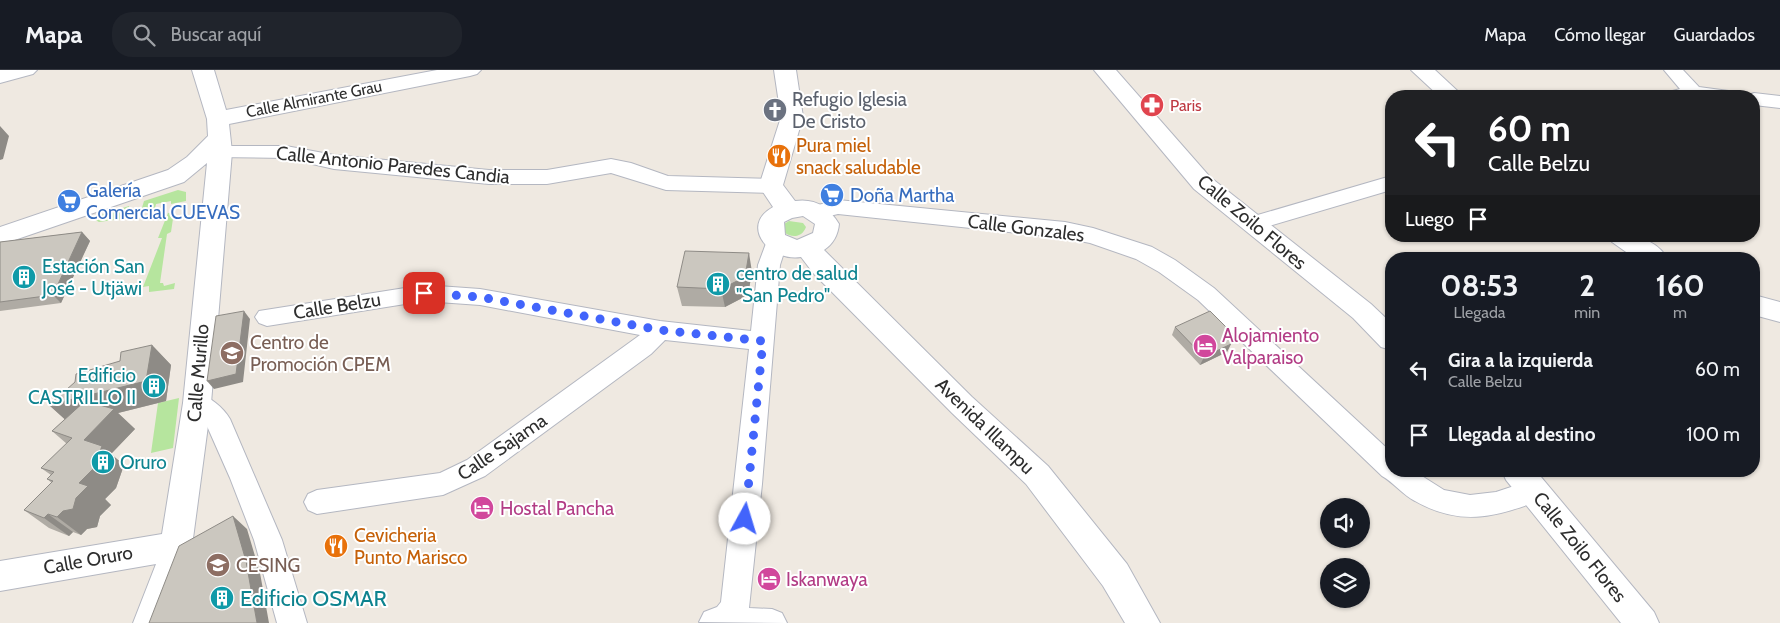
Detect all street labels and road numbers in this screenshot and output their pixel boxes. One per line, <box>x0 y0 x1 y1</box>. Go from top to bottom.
street label: Calle Almirante Grau <box>244 77 384 121</box>
street label: Calle Antonio Paredes Candia <box>275 141 511 189</box>
street label: Calle Zoilo Flores <box>1193 170 1311 274</box>
street label: Calle Gonzales <box>966 209 1086 247</box>
street label: Calle Belzu <box>292 288 382 324</box>
street label: Calle Murillo <box>182 323 214 423</box>
street label: Avenida Illampu <box>931 373 1039 479</box>
street label: Calle Sajama <box>453 409 551 485</box>
street label: Calle Zoilo Flores <box>1528 487 1632 607</box>
street label: Calle Oruro <box>42 541 134 579</box>

